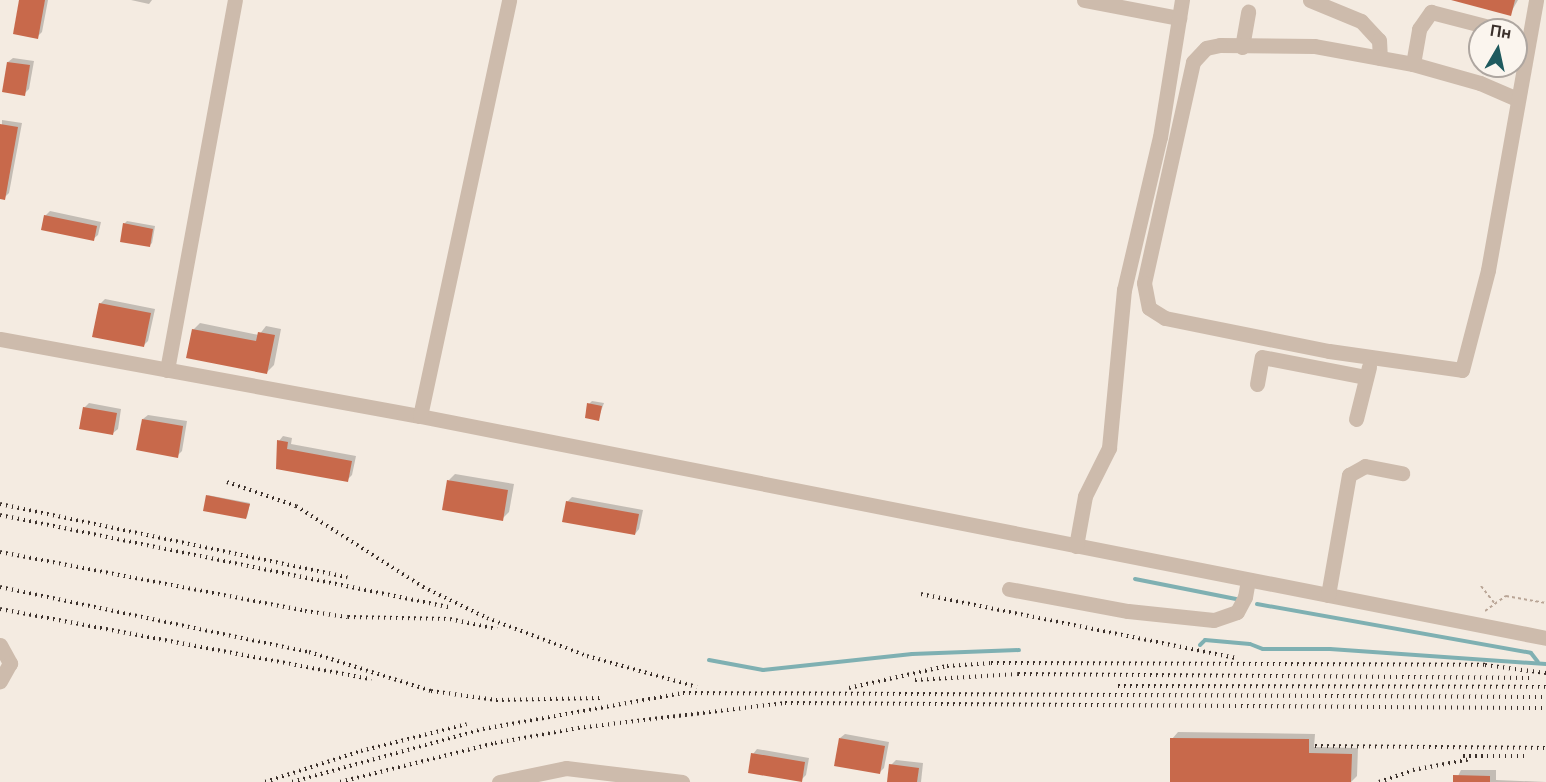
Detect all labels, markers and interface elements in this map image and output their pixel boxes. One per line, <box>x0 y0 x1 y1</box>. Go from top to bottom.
north arrow <box>1468 18 1528 78</box>
text: Пн <box>1489 21 1513 43</box>

